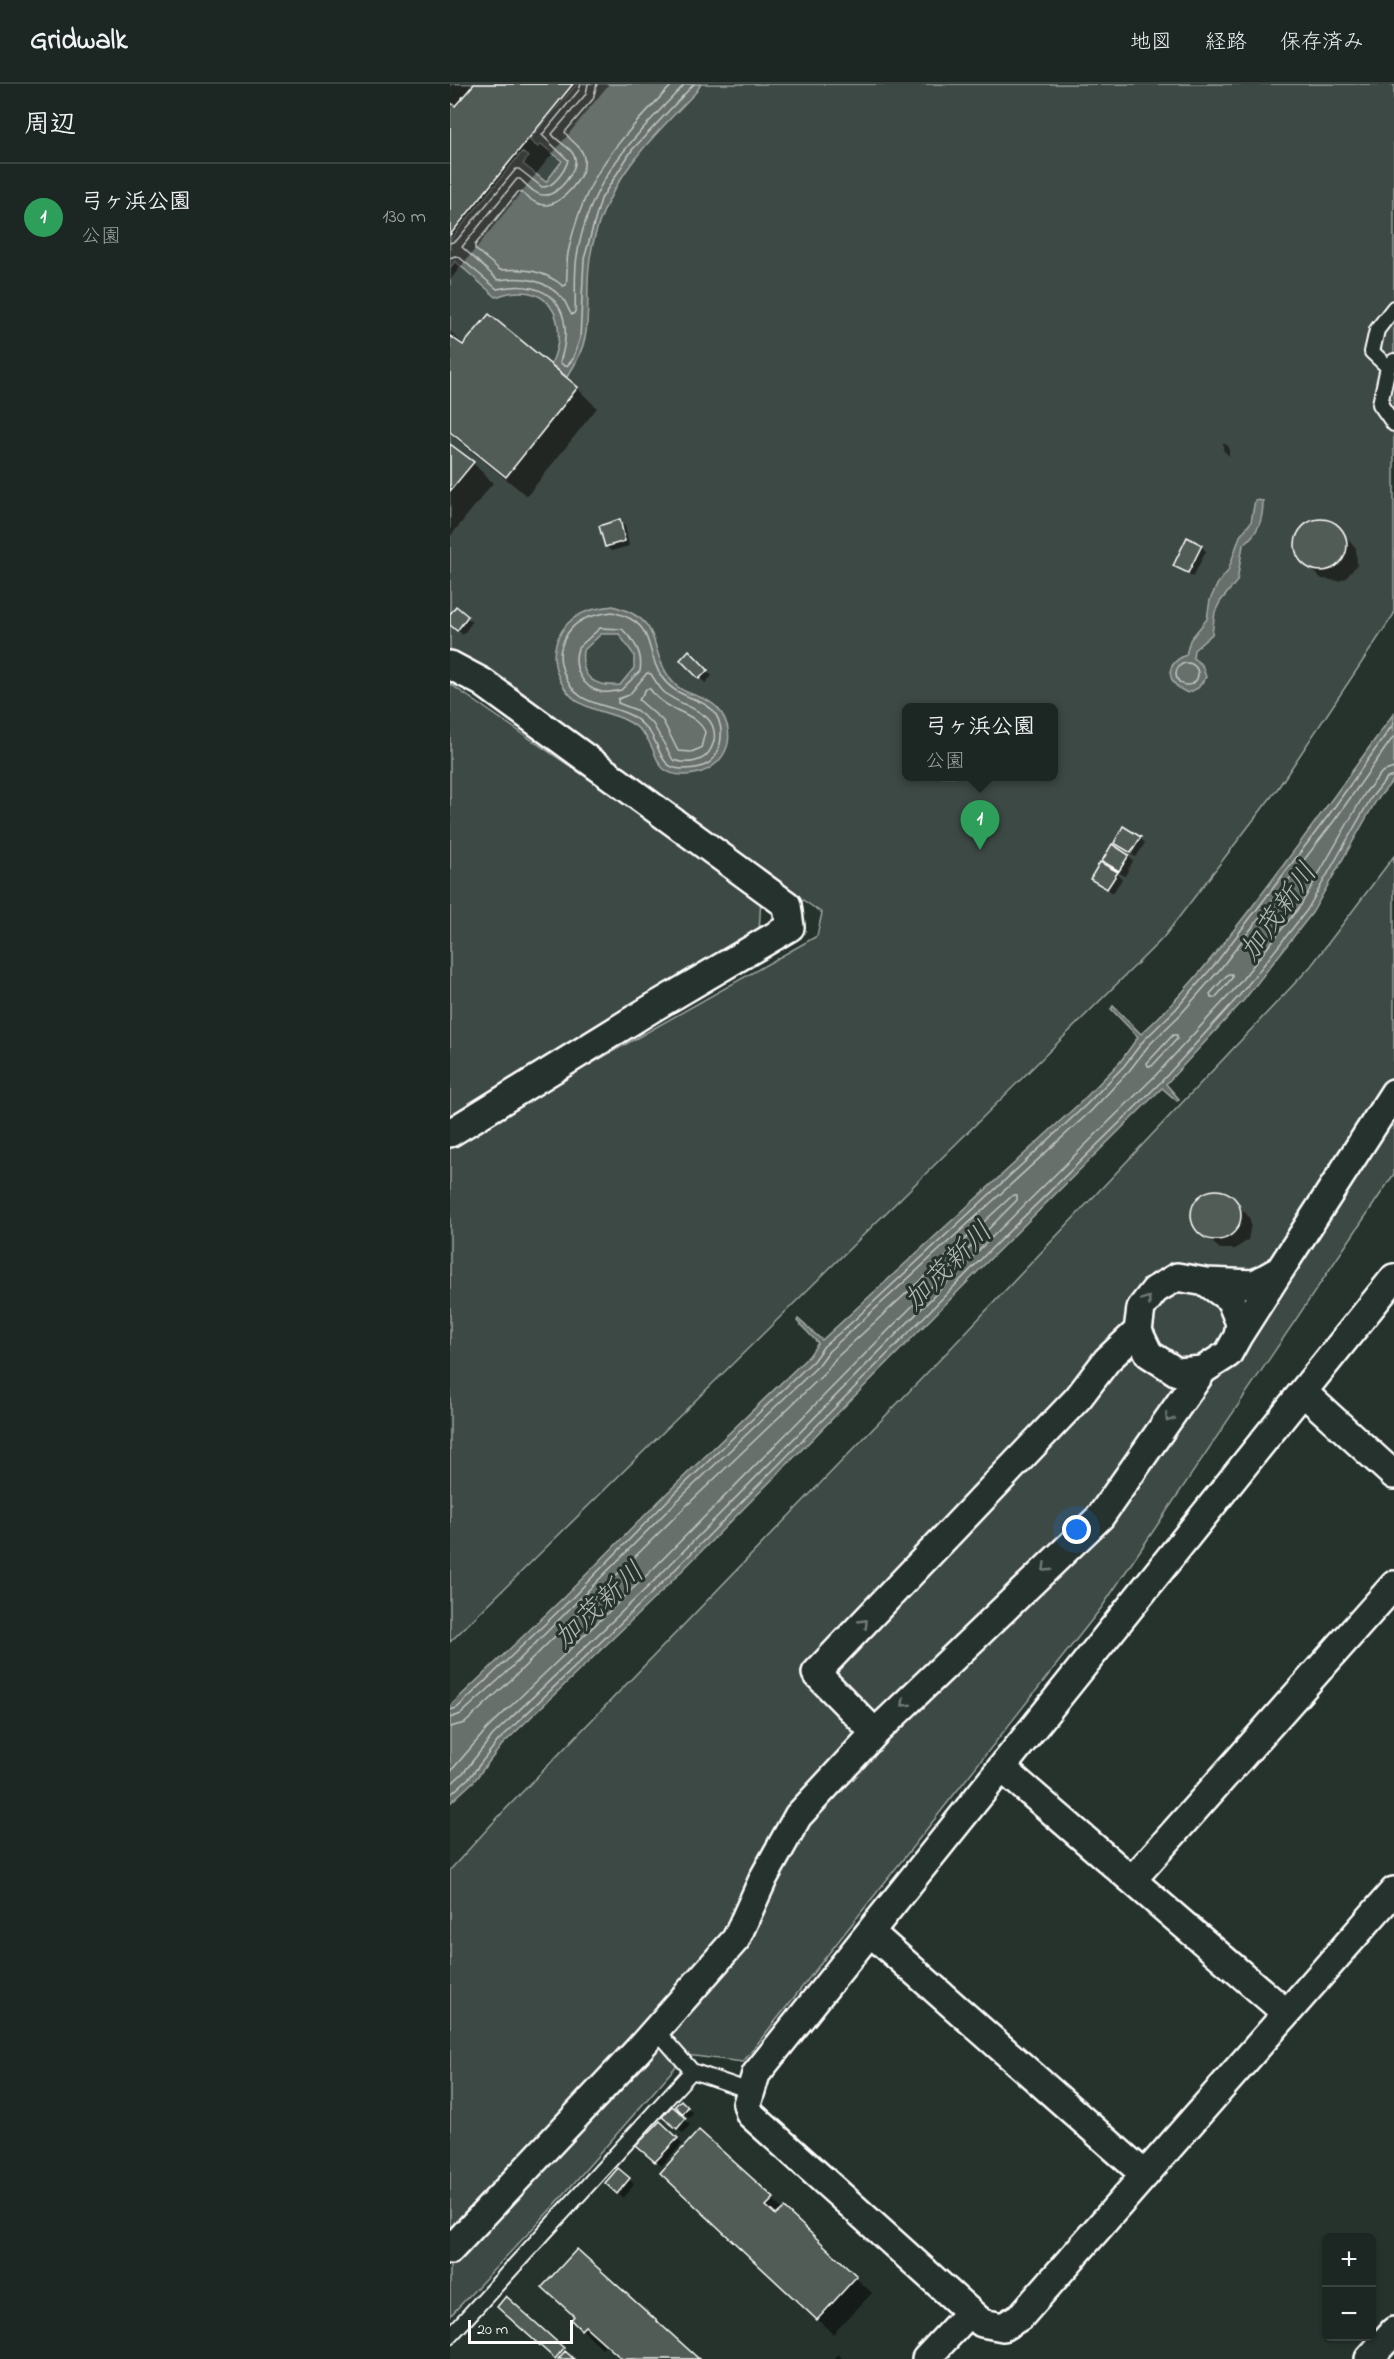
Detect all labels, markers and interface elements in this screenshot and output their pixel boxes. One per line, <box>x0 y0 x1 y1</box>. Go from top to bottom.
text: Gridwalk <box>30 21 127 62</box>
text: 地図 <box>1130 28 1172 58</box>
text: 経路 <box>1205 28 1247 58</box>
text: 保存済み <box>1280 28 1364 58</box>
text: 周辺 <box>24 107 76 145</box>
text: 弓ヶ浜公園 <box>81 187 191 219</box>
text: 1 <box>40 203 47 232</box>
text: 130 m <box>382 203 426 232</box>
text: 公園 <box>81 223 121 252</box>
popup <box>902 703 1058 781</box>
text: 弓ヶ浜公園 <box>925 712 1035 744</box>
text: 公園 <box>925 748 965 777</box>
pin: 1 <box>960 800 1000 850</box>
water label: 加茂新川 <box>1231 855 1329 971</box>
water label: 加茂新川 <box>895 1213 1004 1322</box>
one-way arrow <box>1140 1296 1151 1307</box>
one-way arrow <box>1165 1411 1176 1422</box>
your location <box>1062 1515 1091 1544</box>
water label: 加茂新川 <box>545 1553 655 1660</box>
one-way arrow <box>1042 1561 1053 1572</box>
one-way arrow <box>857 1619 868 1629</box>
one-way arrow <box>902 1696 912 1707</box>
map controls <box>1322 2233 1376 2341</box>
button: + <box>1322 2233 1376 2287</box>
button: − <box>1322 2287 1376 2341</box>
scale bar <box>468 2317 573 2344</box>
text: 20 m <box>477 2318 508 2342</box>

